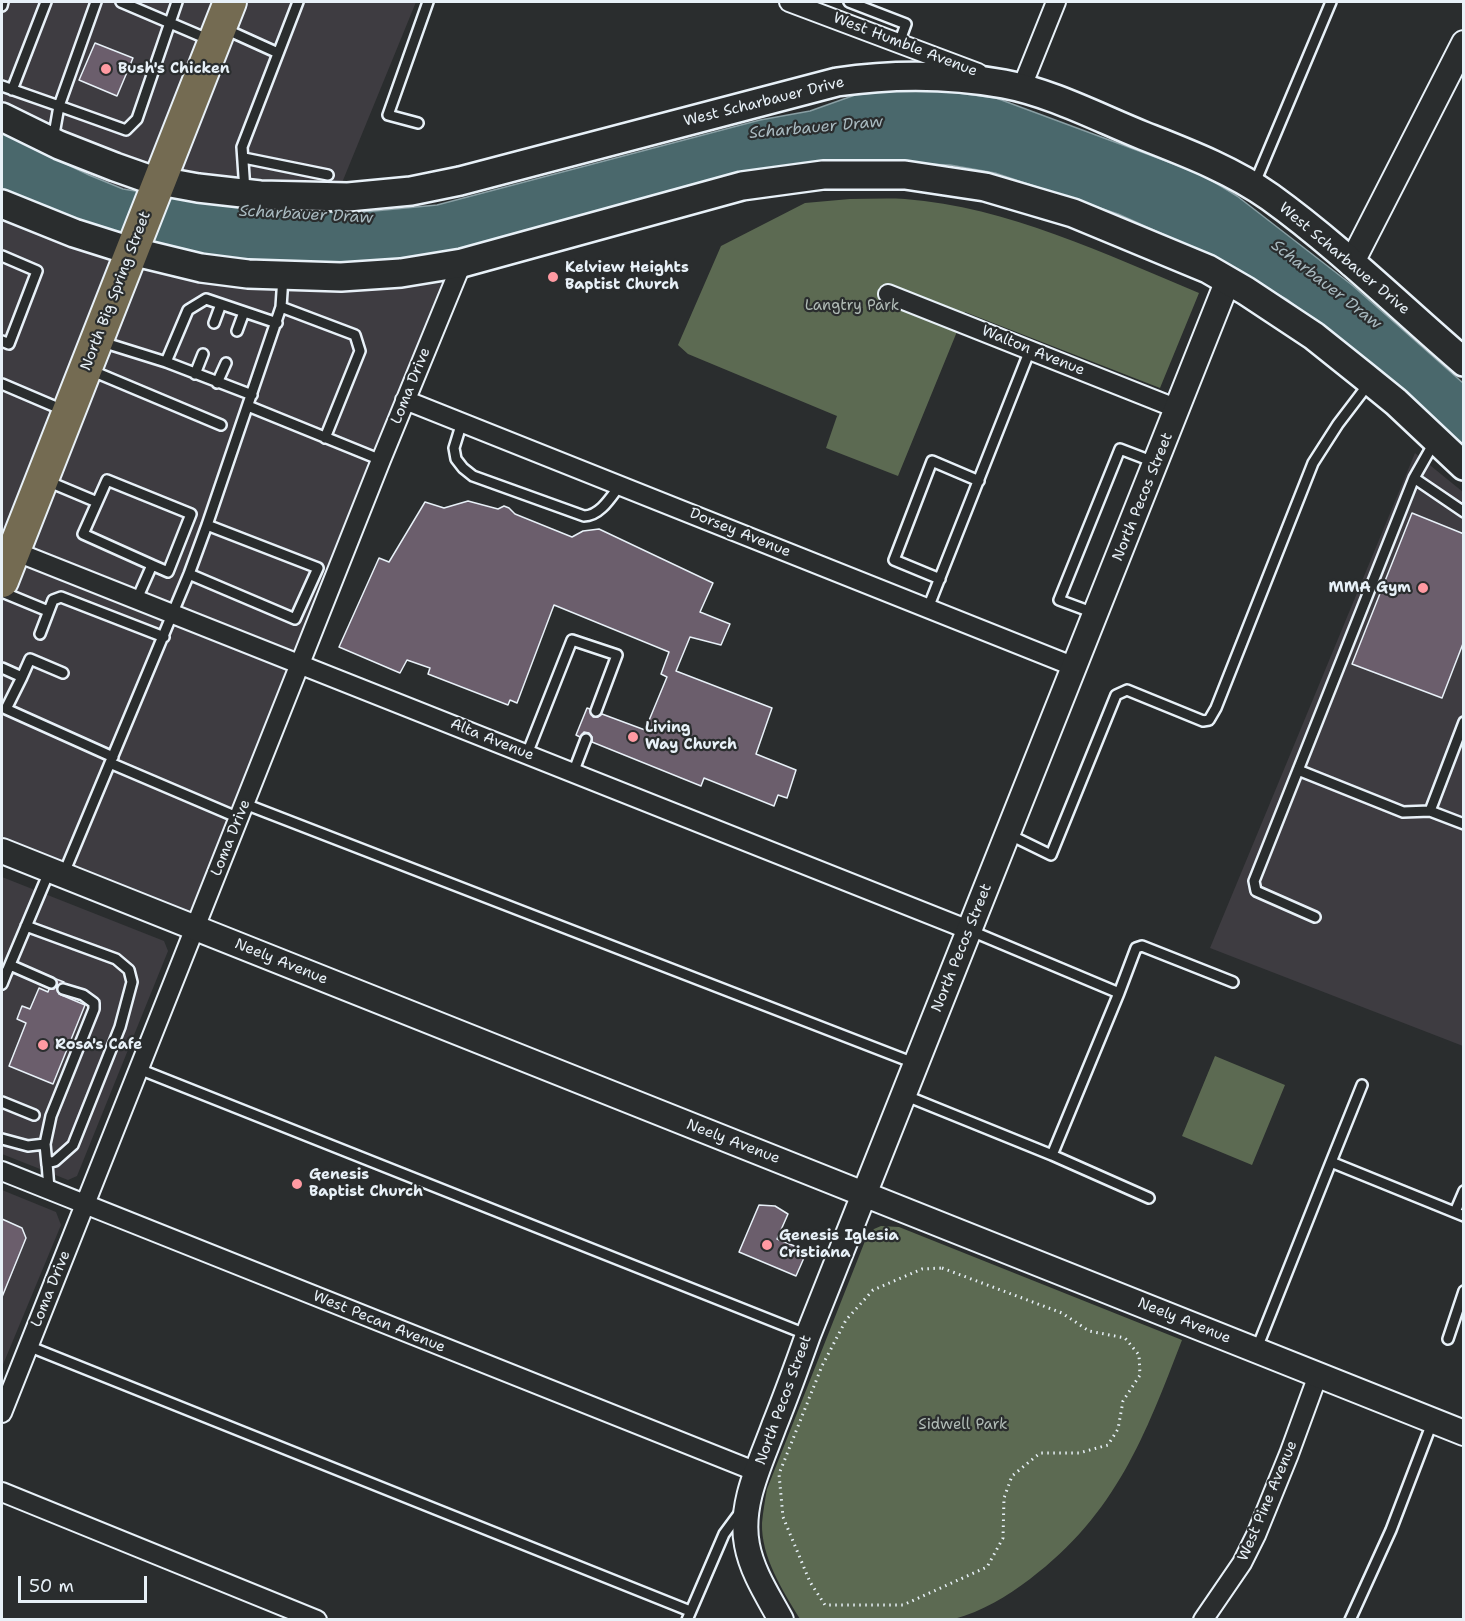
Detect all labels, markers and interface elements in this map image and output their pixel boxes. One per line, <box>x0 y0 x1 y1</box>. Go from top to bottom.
street label: West Humble Avenue <box>830 9 980 81</box>
place label: Bush's Chicken <box>118 60 230 78</box>
marker: Bush's Chicken <box>99 62 113 76</box>
street label: West Scharbauer Drive <box>682 73 846 131</box>
water label: Scharbauer Draw <box>748 113 884 143</box>
street label: West Scharbauer Drive <box>1275 199 1413 319</box>
water label: Scharbauer Draw <box>238 202 374 228</box>
street label: North Big Spring Street <box>77 209 155 373</box>
water label: Scharbauer Draw <box>1267 236 1385 334</box>
place label: Kelview Heights Baptist Church <box>565 259 689 294</box>
marker: Kelview Heights Baptist Church <box>546 270 560 284</box>
park label: Langtry Park <box>805 297 899 315</box>
street label: Walton Avenue <box>979 322 1087 380</box>
street label: Loma Drive <box>387 345 435 427</box>
street label: North Pecos Street <box>1109 430 1177 564</box>
street label: Dorsey Avenue <box>687 505 793 561</box>
place label: MMA Gym <box>1329 579 1411 597</box>
marker: MMA Gym <box>1416 581 1430 595</box>
street label: Alta Avenue <box>448 715 536 765</box>
place label: Living Way Church <box>645 719 737 754</box>
marker: Living Way Church <box>626 730 640 744</box>
street label: Loma Drive <box>207 797 255 879</box>
street label: North Pecos Street <box>928 881 996 1015</box>
street label: Neely Avenue <box>232 935 330 989</box>
place label: Rosa's Cafe <box>55 1036 142 1054</box>
marker: Rosa's Cafe <box>36 1038 50 1052</box>
street label: Neely Avenue <box>684 1116 782 1168</box>
place label: Genesis Baptist Church <box>309 1166 423 1201</box>
marker: Genesis Baptist Church <box>290 1177 304 1191</box>
place label: Genesis Iglesia Cristiana <box>779 1227 899 1262</box>
marker: Genesis Iglesia Cristiana <box>760 1238 774 1252</box>
street label: Loma Drive <box>27 1248 75 1330</box>
street label: West Pecan Avenue <box>310 1287 448 1357</box>
street label: Neely Avenue <box>1135 1294 1233 1348</box>
street label: North Pecos Street <box>752 1333 816 1467</box>
park label: Sidwell Park <box>918 1416 1008 1434</box>
street label: West Pine Avenue <box>1234 1438 1302 1564</box>
scale bar <box>21 1564 150 1602</box>
text: 50 m <box>29 1574 74 1598</box>

